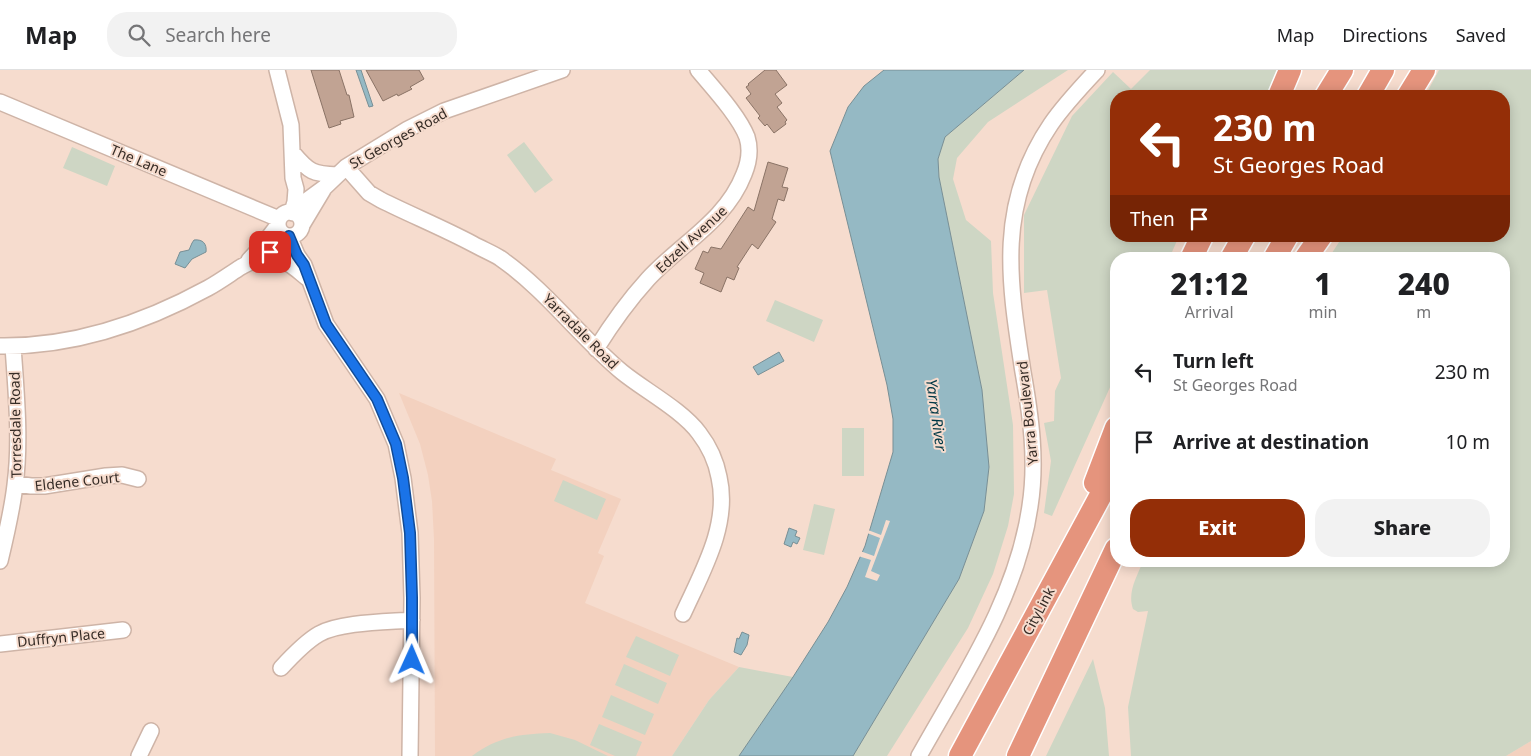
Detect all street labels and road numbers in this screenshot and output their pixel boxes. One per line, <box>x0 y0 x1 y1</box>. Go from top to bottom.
street label: St Georges Road <box>346 103 450 173</box>
street label: The Lane <box>108 140 170 180</box>
street label: Edzell Avenue <box>651 201 731 277</box>
street label: Yarradale Road <box>539 289 623 373</box>
street label: Yarra Boulevard <box>1012 360 1042 466</box>
street label: Torresdale Road <box>5 372 25 478</box>
street label: Eldene Court <box>34 467 120 495</box>
street label: CityLink <box>1017 583 1059 638</box>
street label: Duffryn Place <box>16 623 106 651</box>

